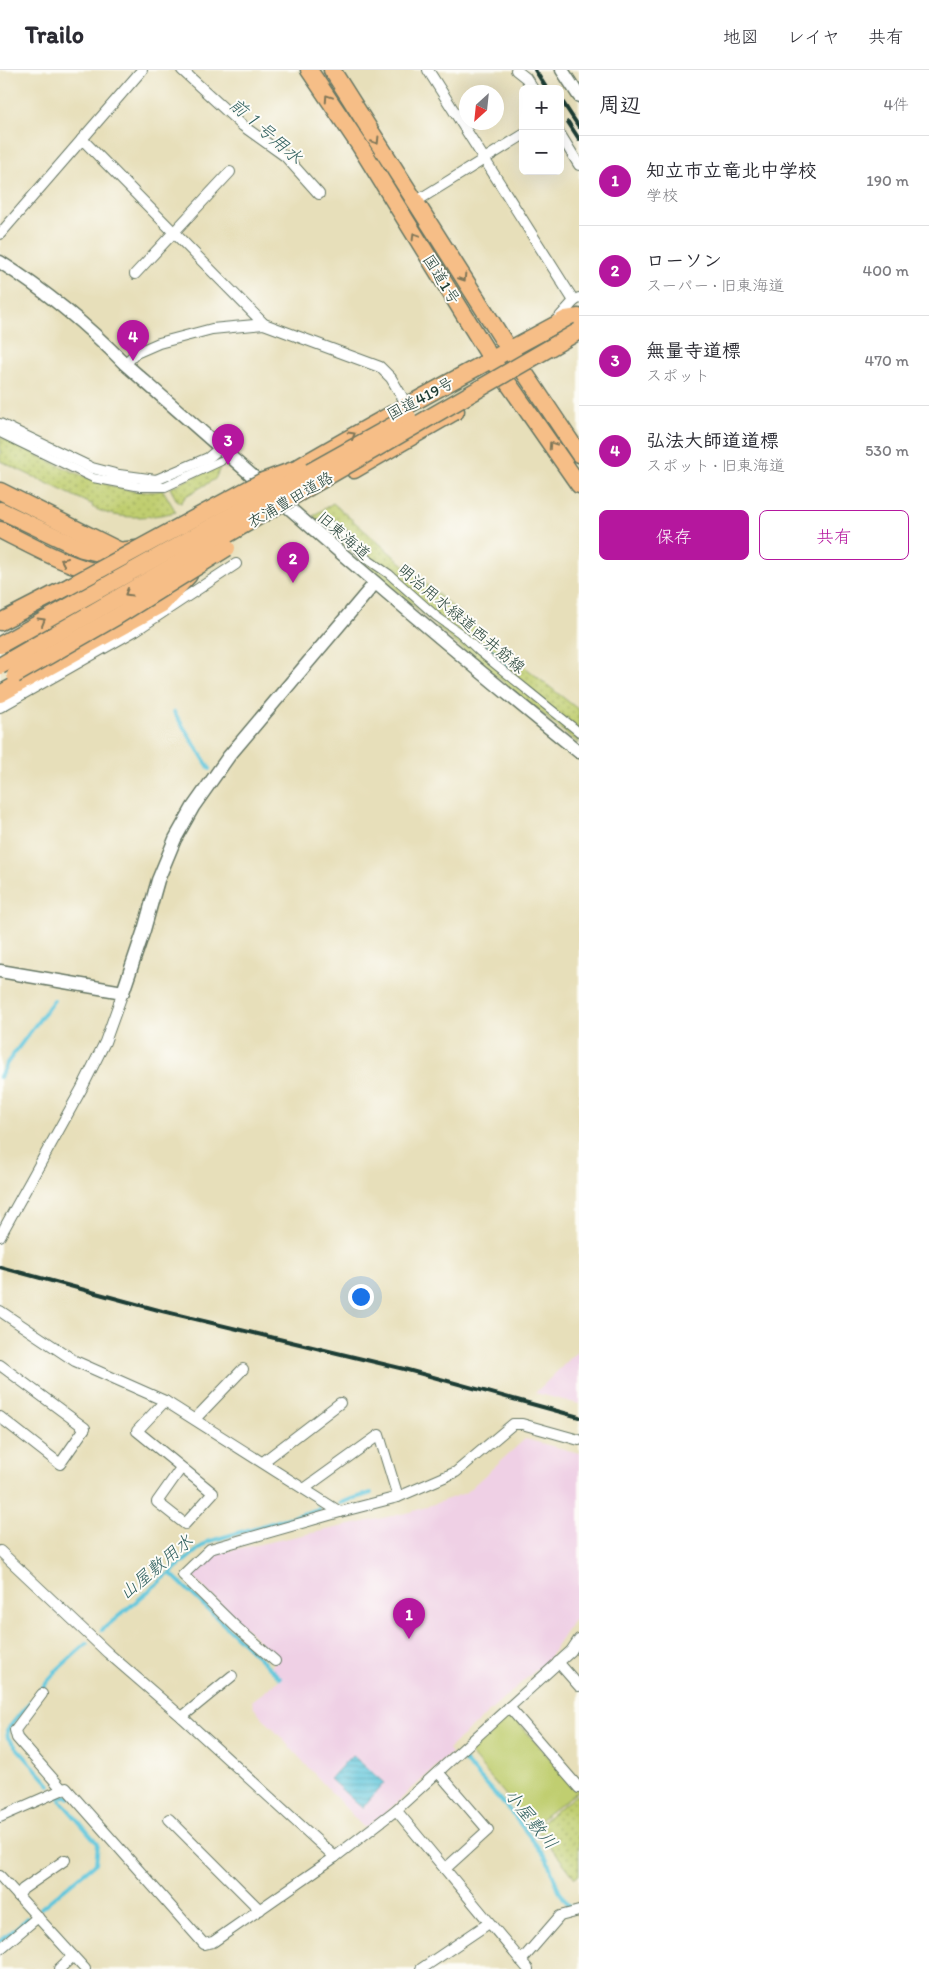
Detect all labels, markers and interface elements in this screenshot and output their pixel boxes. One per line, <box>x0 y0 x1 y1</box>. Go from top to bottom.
text: Trailo <box>25 20 84 49</box>
text: 地図 <box>723 26 759 48</box>
text: レイヤ <box>787 26 840 48</box>
text: 共有 <box>868 26 904 48</box>
north arrow <box>459 85 504 130</box>
map controls <box>519 85 564 175</box>
button: + <box>519 85 564 130</box>
text: 周辺 <box>599 92 641 117</box>
water label: 前１号用水 <box>225 93 307 169</box>
one-way arrow <box>325 95 334 104</box>
text: 4件 <box>883 95 909 114</box>
button: − <box>519 130 564 175</box>
one-way arrow <box>370 136 380 145</box>
text: 知立市立竜北中学校 <box>646 159 817 182</box>
text: 1 <box>611 171 619 190</box>
text: 190 m <box>866 171 909 190</box>
text: 学校 <box>646 186 678 205</box>
one-way arrow <box>412 232 422 241</box>
text: ローソン <box>646 249 722 272</box>
street label: 国道1号 <box>419 251 464 308</box>
text: 2 <box>611 261 619 280</box>
text: 400 m <box>863 261 909 280</box>
one-way arrow <box>457 273 467 282</box>
text: スーパー · 旧東海道 <box>646 276 784 295</box>
pin: 4 <box>117 320 149 361</box>
text: 無量寺道標 <box>646 339 741 362</box>
text: 3 <box>611 351 619 370</box>
text: 470 m <box>865 351 909 370</box>
text: スポット <box>646 366 710 385</box>
street label: 国道419号 <box>383 373 457 424</box>
pin: 3 <box>212 424 244 465</box>
text: 弘法大師道道標 <box>646 429 779 452</box>
one-way arrow <box>347 432 356 442</box>
one-way arrow <box>548 441 558 450</box>
text: 4 <box>610 441 620 460</box>
text: 530 m <box>865 441 909 460</box>
text: スポット · 旧東海道 <box>646 456 785 475</box>
street label: 衣浦豊田道路 <box>244 467 337 532</box>
street label: 旧東海道 <box>313 507 374 564</box>
button: 保存 <box>599 510 749 560</box>
button: 共有 <box>759 510 909 560</box>
pin: 2 <box>277 542 309 583</box>
one-way arrow <box>60 556 69 567</box>
street label: 明治用水緑道西井筋線 <box>394 560 529 677</box>
one-way arrow <box>125 587 134 597</box>
one-way arrow <box>37 617 46 627</box>
your location <box>348 1284 374 1310</box>
water label: 山屋敷用水 <box>114 1530 198 1604</box>
pin: 1 <box>393 1598 425 1639</box>
water label: 小屋敷川 <box>500 1784 562 1854</box>

